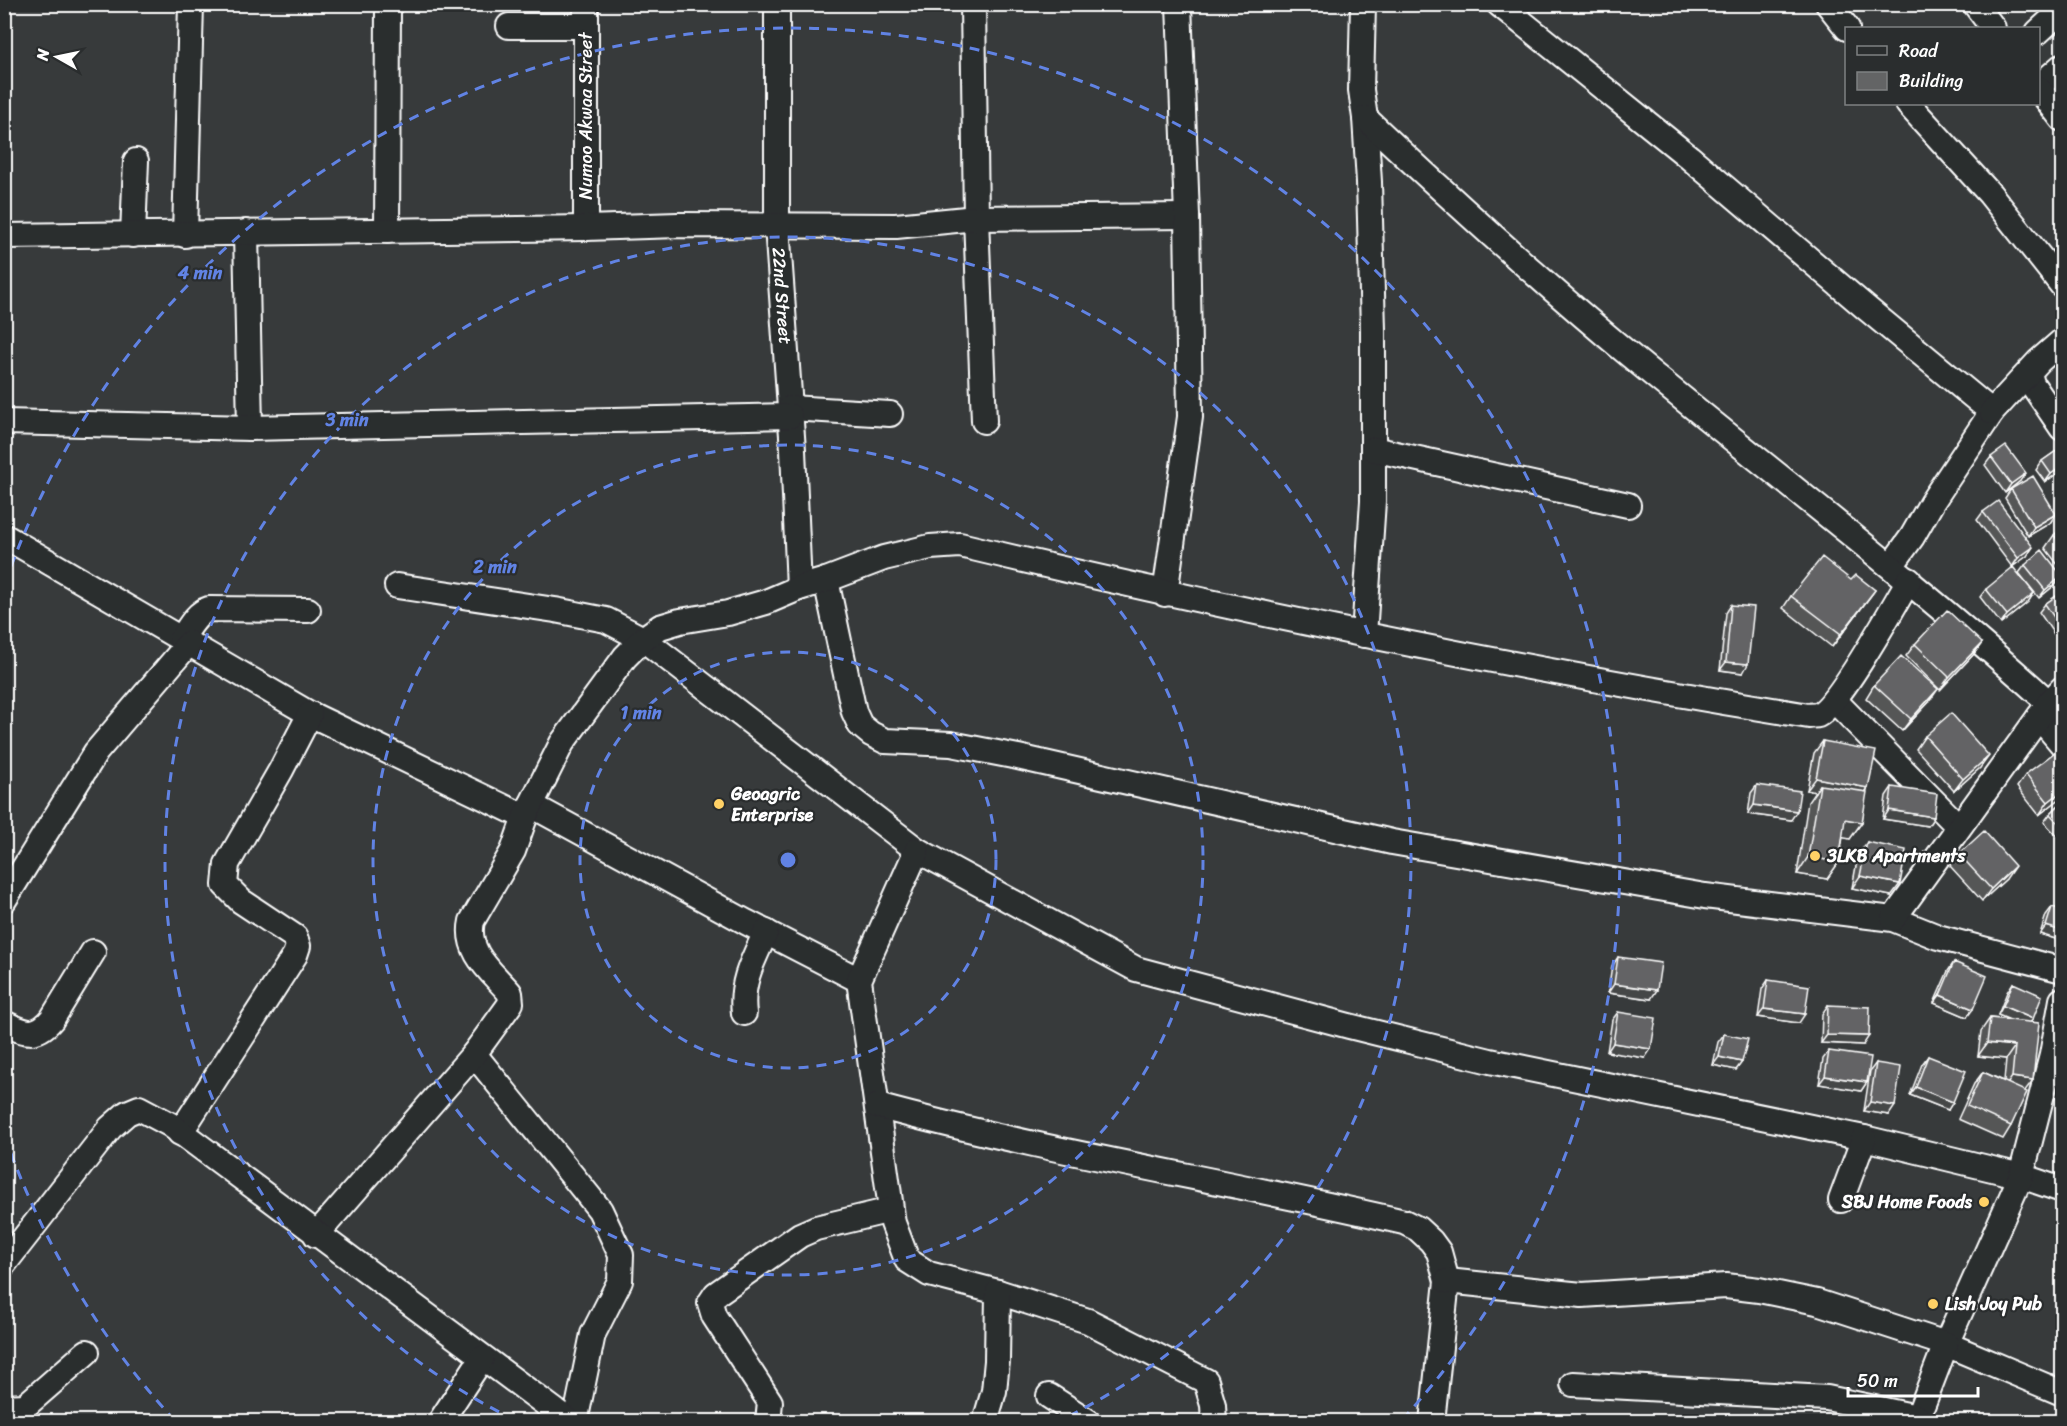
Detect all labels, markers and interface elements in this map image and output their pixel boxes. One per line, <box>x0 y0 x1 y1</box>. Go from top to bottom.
north arrow <box>27 27 87 87</box>
legend <box>1845 27 2040 105</box>
street label: Numoo Akwaa Street <box>570 32 602 199</box>
text: Road <box>1899 35 1939 67</box>
text: N <box>27 46 58 63</box>
text: Building <box>1899 65 1963 97</box>
street label: 22nd Street <box>763 246 801 345</box>
text: 4 min <box>177 257 223 289</box>
text: 3 min <box>324 404 369 436</box>
text: 2 min <box>472 551 517 583</box>
text: 1 min <box>621 697 662 729</box>
place label: Geoagric Enterprise <box>730 778 813 831</box>
marker: Geoagric Enterprise <box>712 797 726 811</box>
place label: 3LKB Apartments <box>1826 840 1966 872</box>
marker: 3LKB Apartments <box>1808 849 1822 863</box>
centre of rings <box>778 850 798 870</box>
place label: SBJ Home Foods <box>1841 1186 1973 1218</box>
marker: SBJ Home Foods <box>1977 1195 1991 1209</box>
place label: Lish Joy Pub <box>1945 1288 2042 1320</box>
marker: Lish Joy Pub <box>1926 1297 1940 1311</box>
scale bar <box>1848 1360 1978 1398</box>
text: 50 m <box>1857 1365 1898 1397</box>

